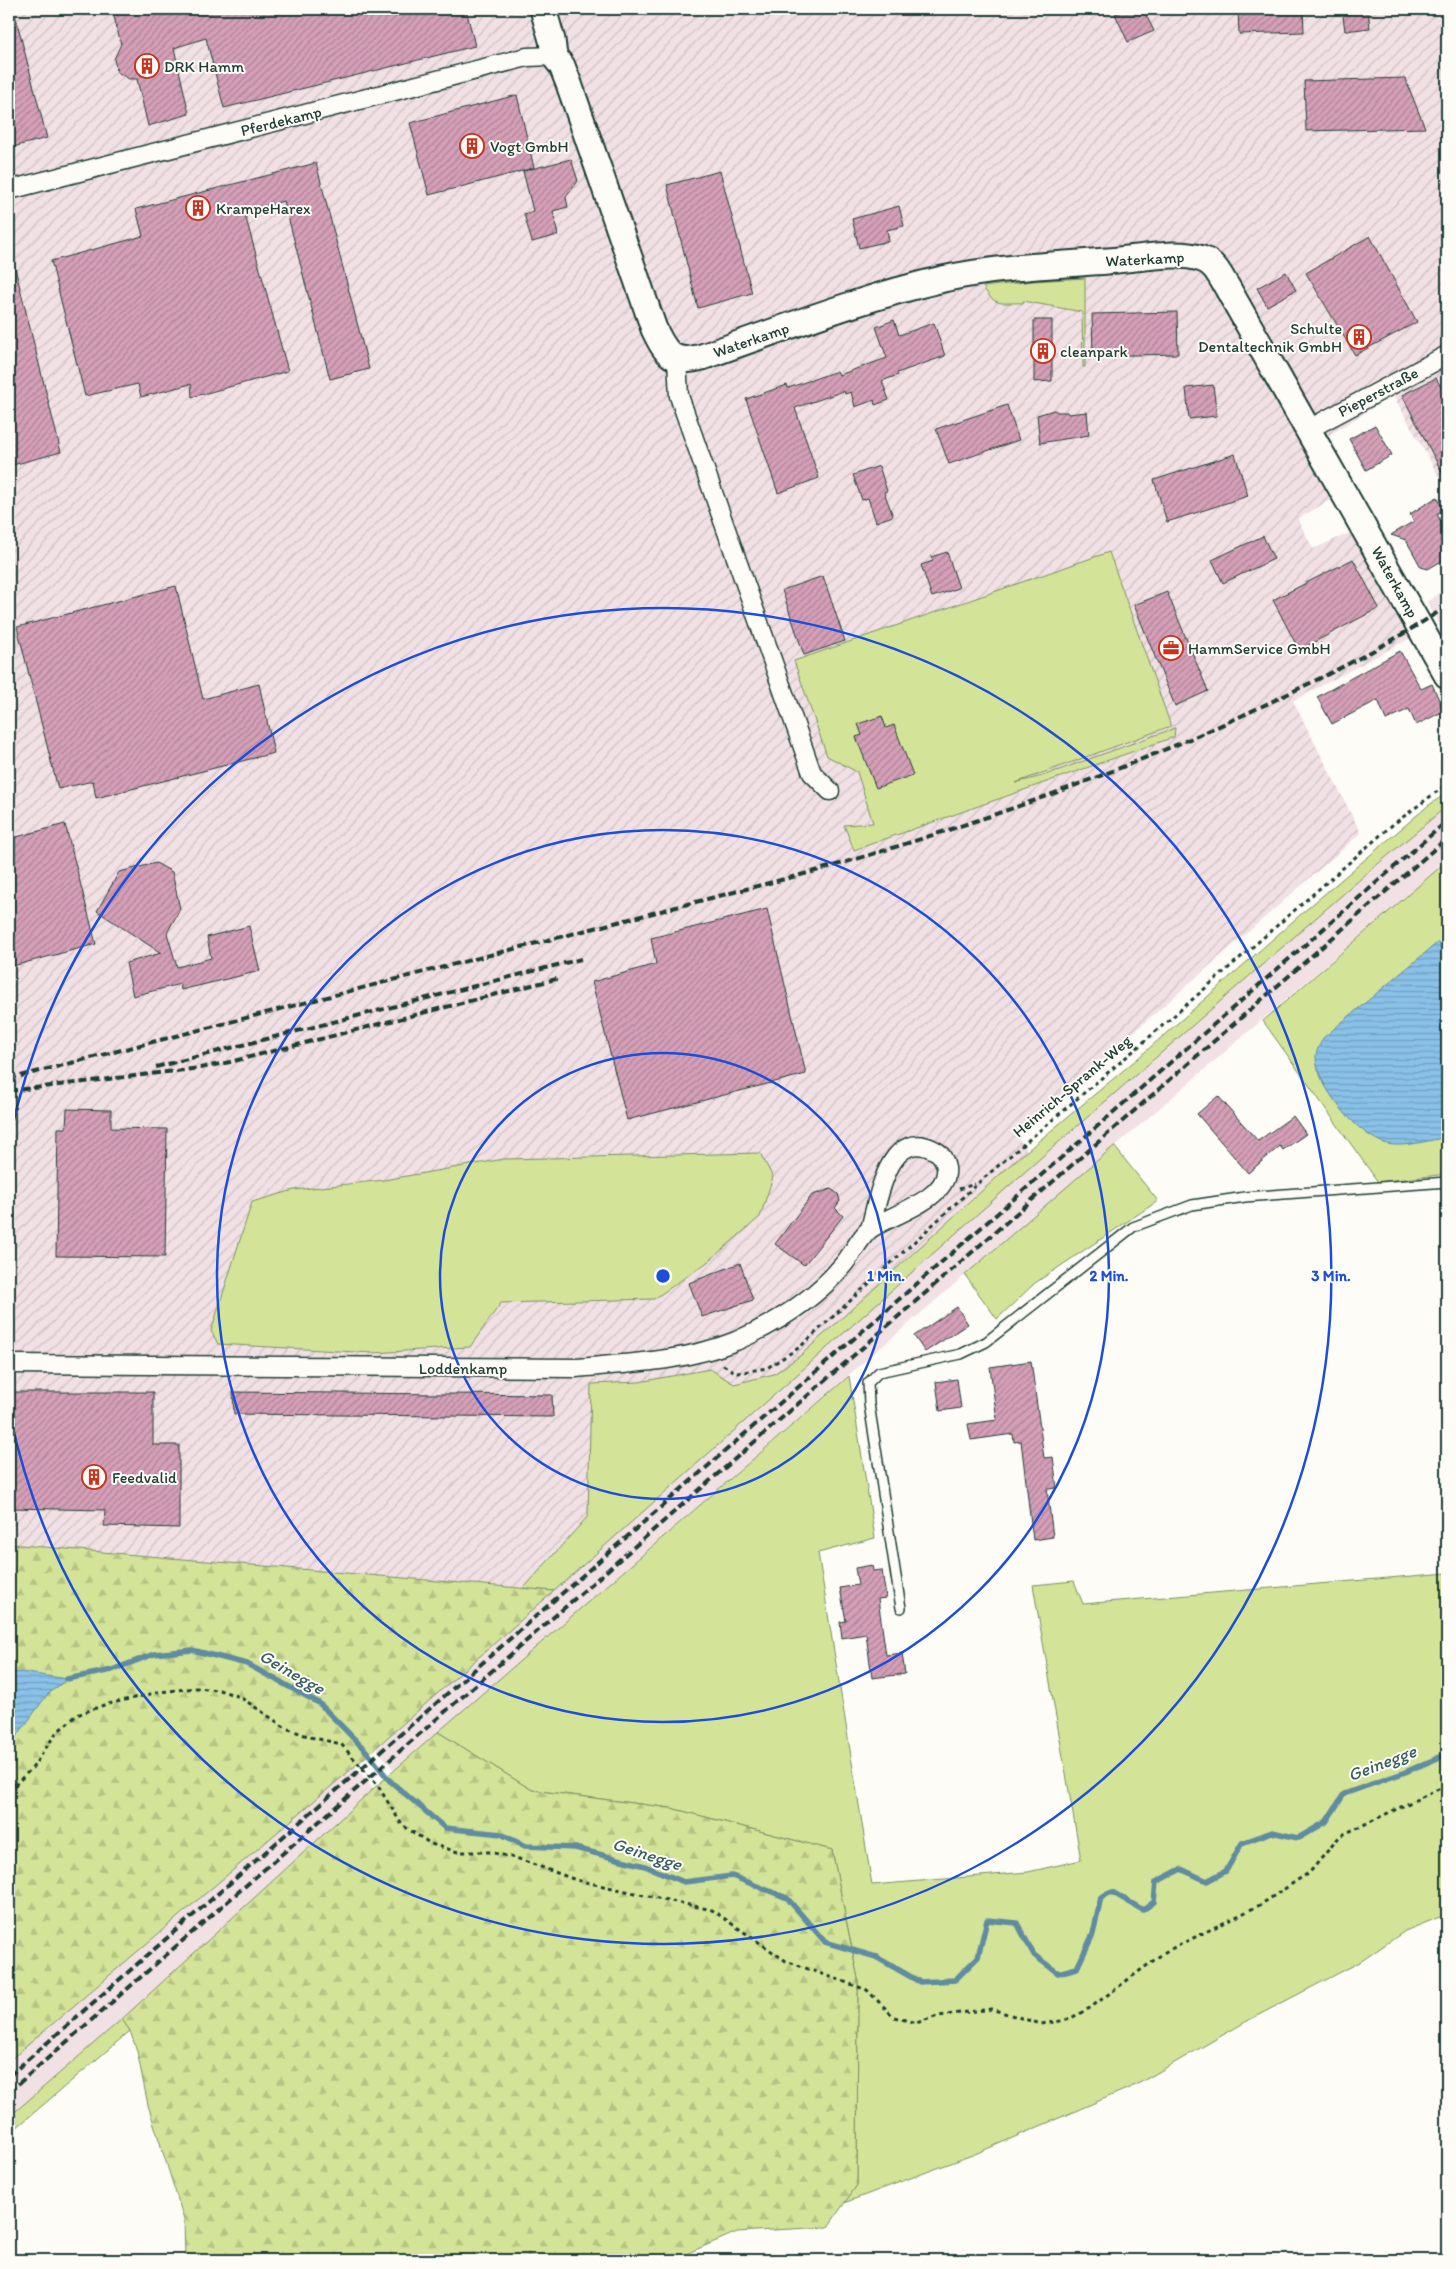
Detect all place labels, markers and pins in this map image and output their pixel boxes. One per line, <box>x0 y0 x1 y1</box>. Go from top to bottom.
building icon: DRK Hamm <box>134 53 160 79</box>
place label: DRK Hamm <box>164 57 244 76</box>
building icon: Vogt GmbH <box>459 133 485 159</box>
place label: Vogt GmbH <box>490 137 569 156</box>
building icon: KrampeHarex <box>185 195 211 221</box>
place label: KrampeHarex <box>216 199 311 218</box>
place label: Schulte Dentaltechnik GmbH <box>1198 319 1342 356</box>
building icon: Schulte Dentaltechnik GmbH <box>1346 324 1372 350</box>
building icon: cleanpark <box>1030 338 1056 364</box>
place label: cleanpark <box>1060 342 1128 361</box>
office icon: HammService GmbH <box>1158 635 1184 661</box>
place label: HammService GmbH <box>1188 639 1331 658</box>
centre of rings <box>654 1267 672 1285</box>
building icon: Feedvalid <box>81 1464 107 1490</box>
place label: Feedvalid <box>112 1468 177 1487</box>

